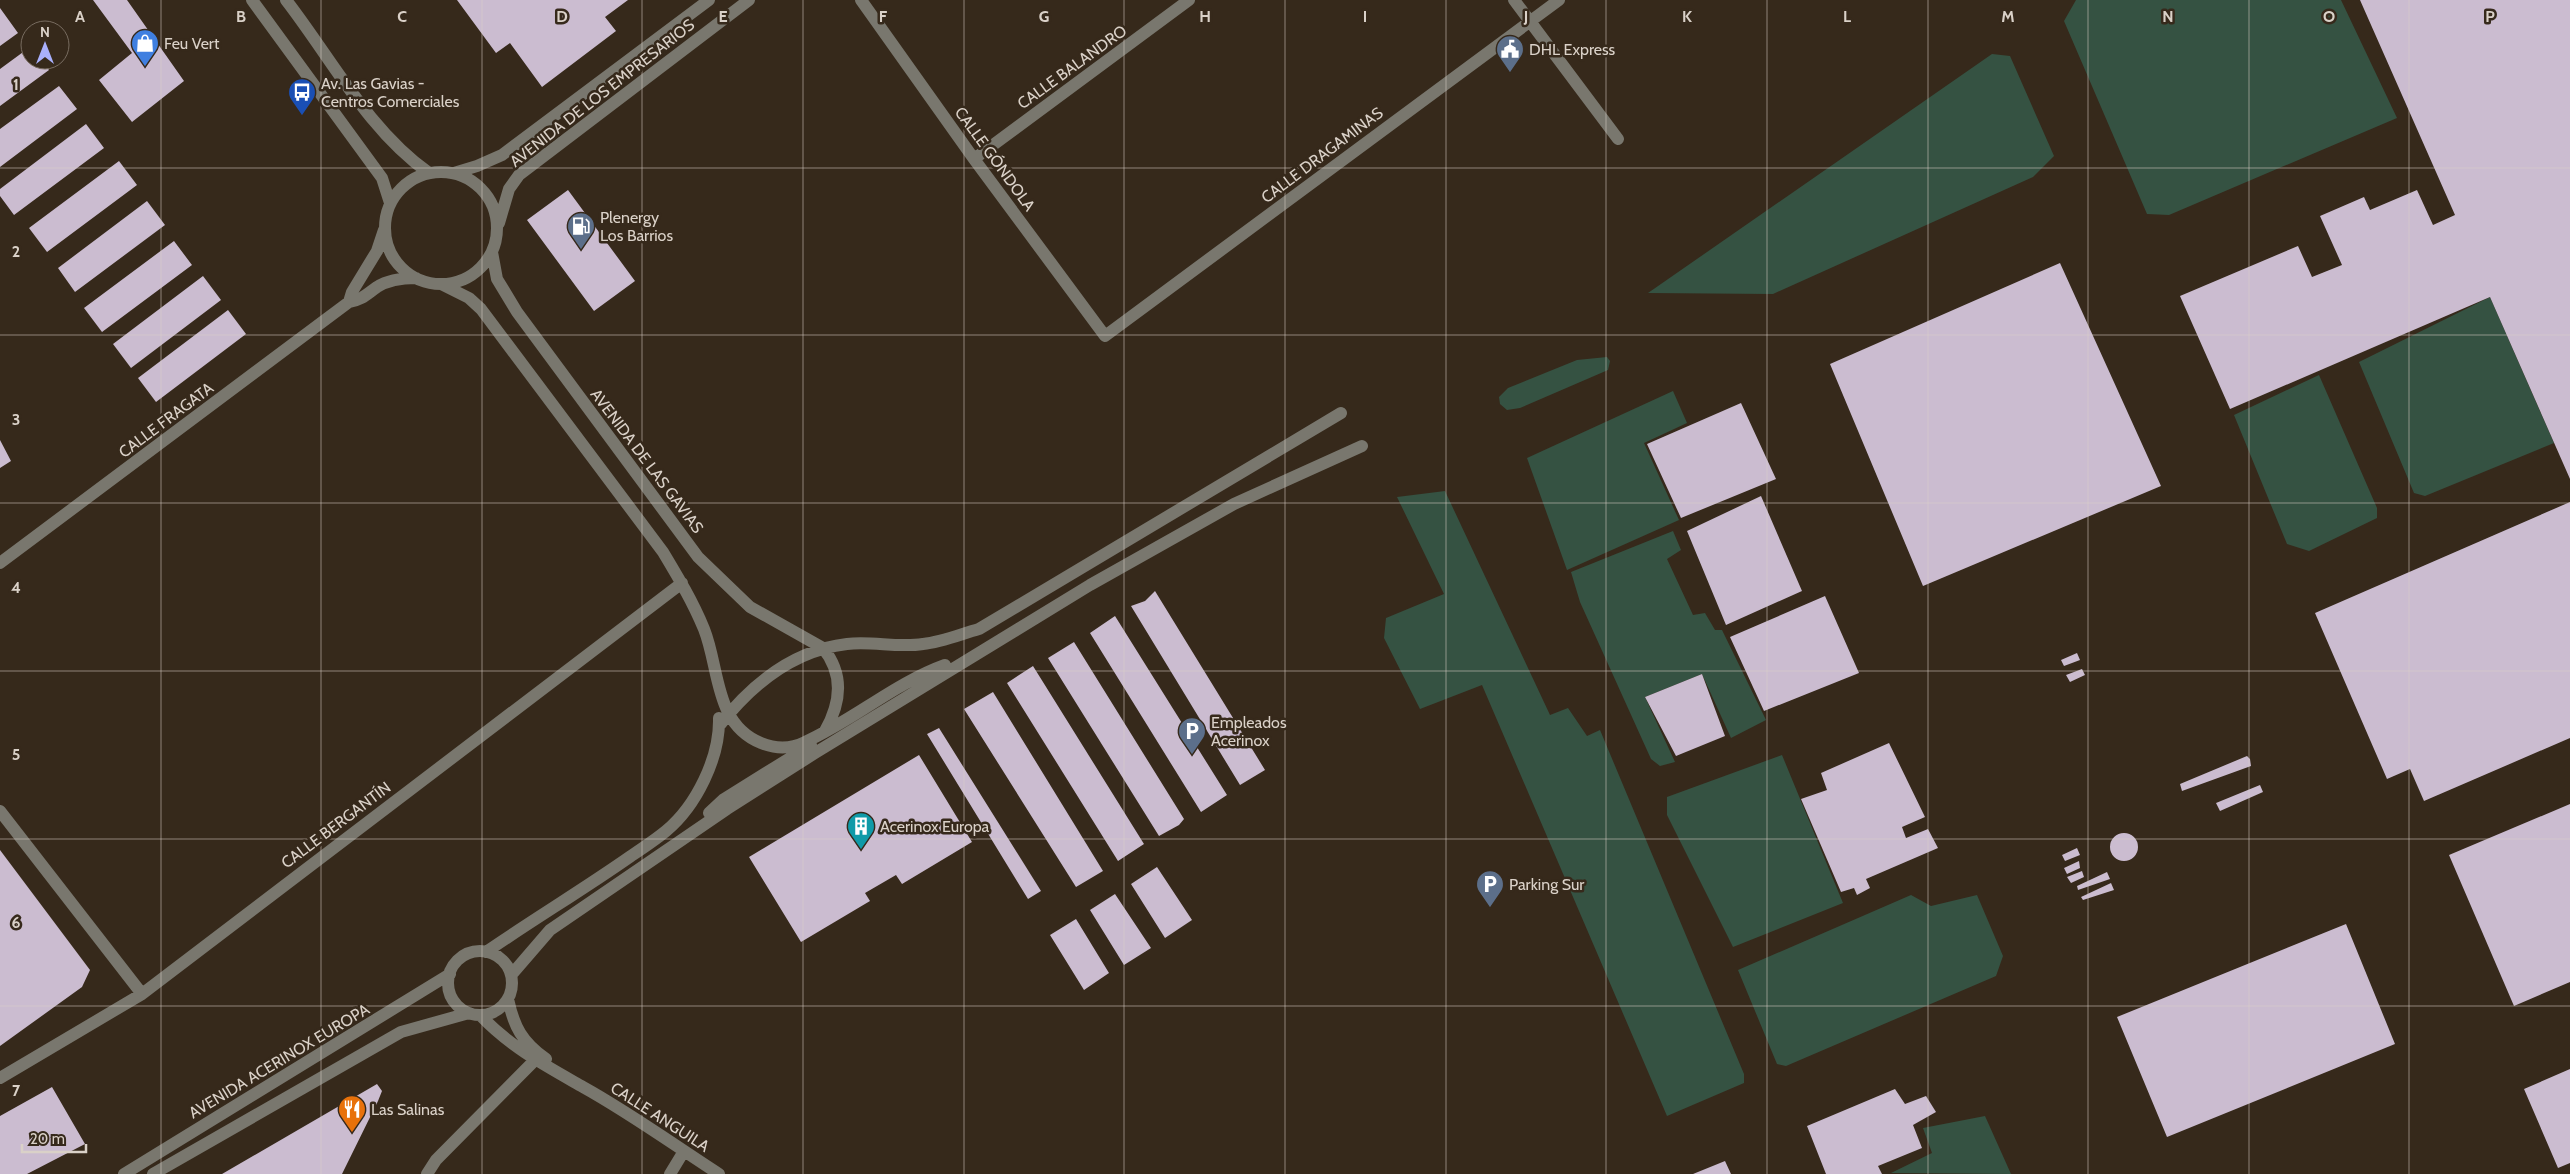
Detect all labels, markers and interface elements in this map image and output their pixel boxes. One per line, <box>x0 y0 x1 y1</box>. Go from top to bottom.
text: A <box>75 7 85 26</box>
text: B <box>236 7 246 26</box>
text: C <box>397 7 407 26</box>
text: E <box>718 7 728 26</box>
text: F <box>879 7 888 26</box>
text: G <box>1039 7 1049 26</box>
text: H <box>1199 7 1211 26</box>
text: I <box>1363 7 1367 26</box>
text: J <box>1523 7 1528 26</box>
text: K <box>1682 7 1692 26</box>
text: L <box>1843 7 1851 26</box>
text: M <box>2001 7 2015 26</box>
text: N <box>2162 7 2174 26</box>
text: O <box>2323 7 2335 26</box>
text: P <box>2485 7 2495 26</box>
street label: AVENIDA DE LOS EMPRESARIOS <box>506 15 698 171</box>
north arrow <box>20 20 70 70</box>
street label: CALLE BALANDRO <box>1014 21 1130 113</box>
text: N <box>40 23 50 41</box>
shop icon: Feu Vert <box>130 28 160 67</box>
place label: Feu Vert <box>164 34 220 53</box>
public building icon: DHL Express <box>1495 34 1525 73</box>
place label: DHL Express <box>1529 40 1616 59</box>
place label: Av. Las Gavias - Centros Comerciales <box>321 74 460 111</box>
text: 1 <box>13 75 19 94</box>
bus stop icon: Av. Las Gavias - Centros Comerciales <box>287 77 317 116</box>
street label: CALLE GÓNDOLA <box>951 103 1039 215</box>
street label: CALLE DRAGAMINAS <box>1257 103 1387 207</box>
place label: Plenergy Los Barrios <box>600 208 673 245</box>
fuel station icon: Plenergy Los Barrios <box>566 211 596 250</box>
text: 2 <box>12 242 20 261</box>
street label: CALLE FRAGATA <box>115 378 217 462</box>
street label: AVENIDA DE LAS GAVIAS <box>587 385 707 537</box>
text: 3 <box>12 410 20 429</box>
text: 4 <box>11 578 21 597</box>
place label: Empleados Acerinox <box>1211 713 1287 750</box>
parking icon: Empleados Acerinox <box>1177 716 1207 755</box>
text: 5 <box>12 745 20 764</box>
street label: CALLE BERGANTÍN <box>278 778 394 872</box>
building icon: Acerinox Europa <box>846 811 876 850</box>
place label: Acerinox Europa <box>880 817 990 836</box>
parking icon: Parking Sur <box>1475 869 1505 908</box>
place label: Parking Sur <box>1509 875 1585 894</box>
text: 6 <box>12 913 21 932</box>
street label: AVENIDA ACERINOX EUROPA <box>185 999 373 1122</box>
street label: CALLE ANGUILA <box>607 1078 713 1156</box>
text: 7 <box>12 1081 21 1100</box>
restaurant icon: Las Salinas <box>337 1094 367 1133</box>
place label: Las Salinas <box>371 1100 445 1119</box>
scale bar <box>22 1122 86 1154</box>
text: 20 m <box>30 1130 65 1148</box>

